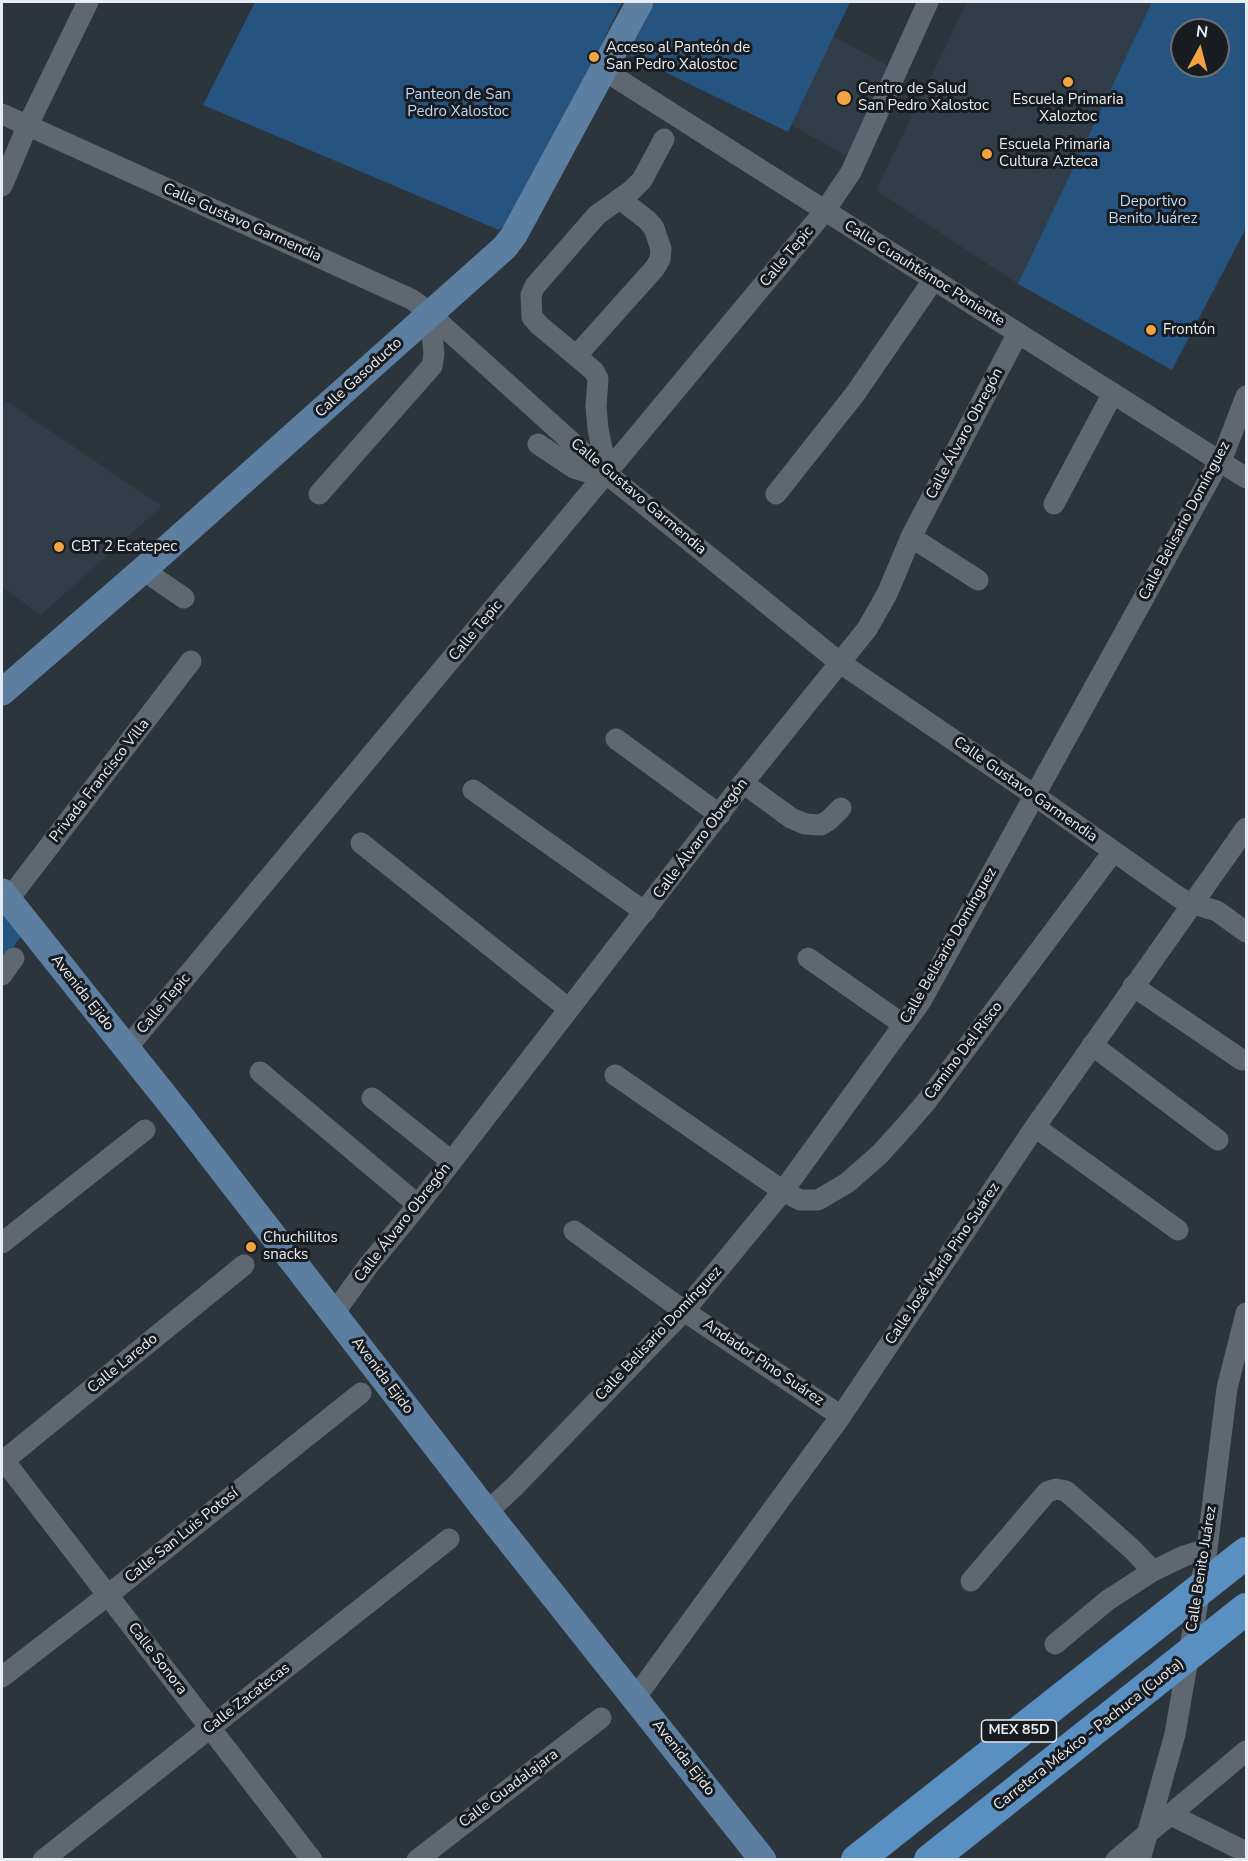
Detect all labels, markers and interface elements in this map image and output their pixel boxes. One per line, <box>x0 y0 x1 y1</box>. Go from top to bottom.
north arrow <box>1170 18 1230 78</box>
text: N <box>1195 20 1209 44</box>
place label: Acceso al Panteón de San Pedro Xalostoc <box>606 39 750 74</box>
marker: Acceso al Panteón de San Pedro Xalostoc <box>587 50 601 64</box>
marker: Escuela Primaria Xaloztoc <box>1061 75 1075 89</box>
place label: Centro de Salud San Pedro Xalostoc <box>858 80 989 115</box>
park label: Panteon de San Pedro Xalostoc <box>405 86 511 121</box>
marker: Centro de Salud San Pedro Xalostoc <box>835 89 853 107</box>
place label: Escuela Primaria Xaloztoc <box>1012 91 1124 126</box>
place label: Escuela Primaria Cultura Azteca <box>999 136 1110 171</box>
marker: Escuela Primaria Cultura Azteca <box>980 147 994 161</box>
street label: Calle Gustavo Garmendia <box>160 180 324 266</box>
park label: Deportivo Benito Juárez <box>1109 193 1197 228</box>
street label: Calle Cuauhtémoc Poniente <box>840 217 1008 331</box>
street label: Calle Tepic <box>756 223 818 291</box>
place label: Frontón <box>1163 321 1215 339</box>
marker: Frontón <box>1144 323 1158 337</box>
street label: Calle Gasoducto <box>312 334 406 422</box>
street label: Calle Álvaro Obregón <box>923 365 1007 503</box>
street label: Calle Gustavo Garmendia <box>567 435 709 559</box>
street label: Calle Belisario Domínguez <box>1135 439 1235 603</box>
place label: CBT 2 Ecatepec <box>71 538 177 556</box>
marker: CBT 2 Ecatepec <box>52 540 66 554</box>
street label: Calle Tepic <box>445 597 507 665</box>
street label: Privada Francisco Villa <box>46 716 154 846</box>
street label: Calle Gustavo Garmendia <box>950 733 1100 847</box>
street label: Calle Álvaro Obregón <box>650 775 752 903</box>
street label: Calle Belisario Domínguez <box>897 865 1001 1027</box>
street label: Avenida Ejido <box>47 951 117 1035</box>
street label: Calle Tepic <box>133 970 195 1038</box>
street label: Camino Del Risco <box>921 998 1007 1104</box>
street label: Calle Álvaro Obregón <box>351 1160 455 1286</box>
street label: Calle José María Pino Suárez <box>882 1180 1004 1348</box>
place label: Chuchilitos snacks <box>263 1229 338 1264</box>
marker: Chuchilitos snacks <box>244 1240 258 1254</box>
street label: Calle Belisario Domínguez <box>592 1263 726 1405</box>
street label: Andador Pino Suárez <box>699 1316 827 1410</box>
street label: Calle Laredo <box>84 1330 162 1398</box>
street label: Avenida Ejido <box>347 1334 417 1418</box>
street label: Calle San Luis Potosí <box>122 1485 242 1587</box>
street label: Calle Benito Juárez <box>1183 1505 1221 1633</box>
street label: Calle Sonora <box>123 1620 191 1698</box>
street label: Carretera México - Pachuca (Cuota) <box>990 1655 1188 1815</box>
street label: Calle Zacatecas <box>200 1660 294 1738</box>
street label: Avenida Ejido <box>648 1716 718 1800</box>
road number: MEX 85D <box>982 1720 1056 1742</box>
street label: Calle Guadalajara <box>456 1746 562 1832</box>

